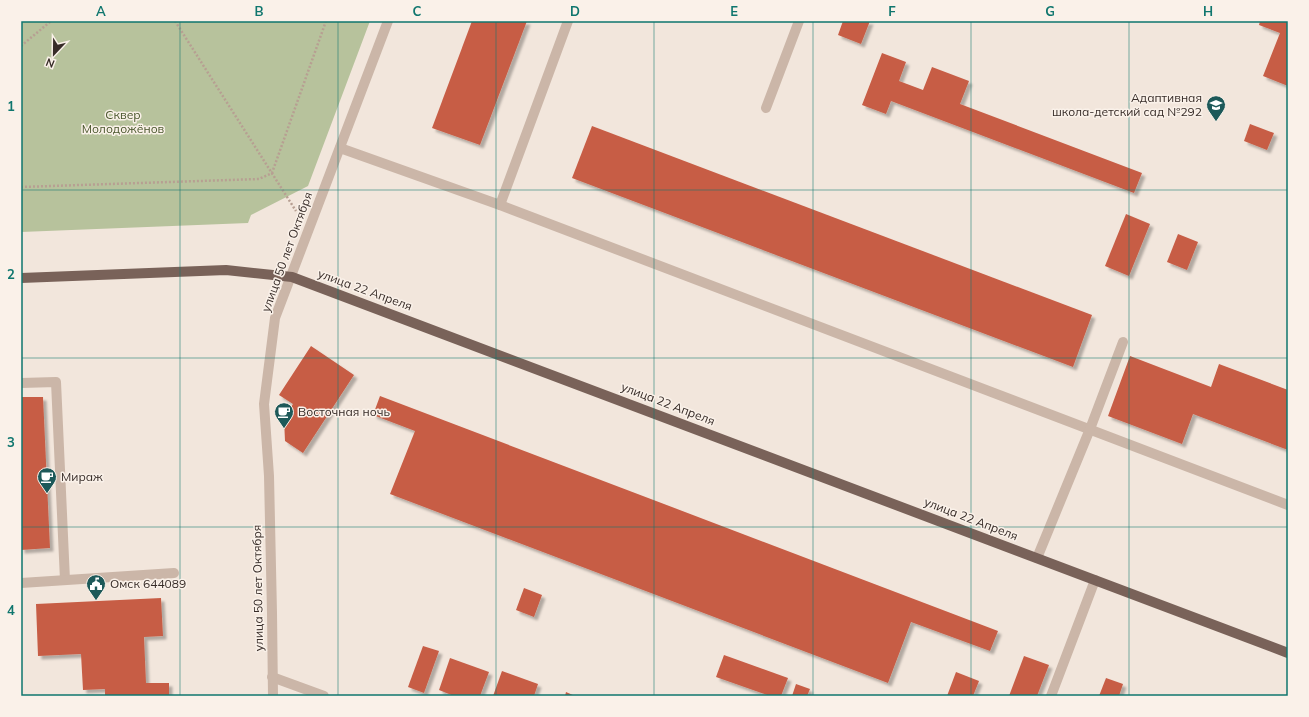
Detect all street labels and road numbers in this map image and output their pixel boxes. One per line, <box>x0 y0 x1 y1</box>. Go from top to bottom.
street label: улица 50 лет Октября <box>258 190 315 314</box>
street label: улица 22 Апреля <box>316 266 414 314</box>
street label: улица 22 Апреля <box>619 379 717 428</box>
street label: улица 22 Апреля <box>922 494 1020 543</box>
street label: улица 50 лет Октября <box>249 525 266 651</box>

